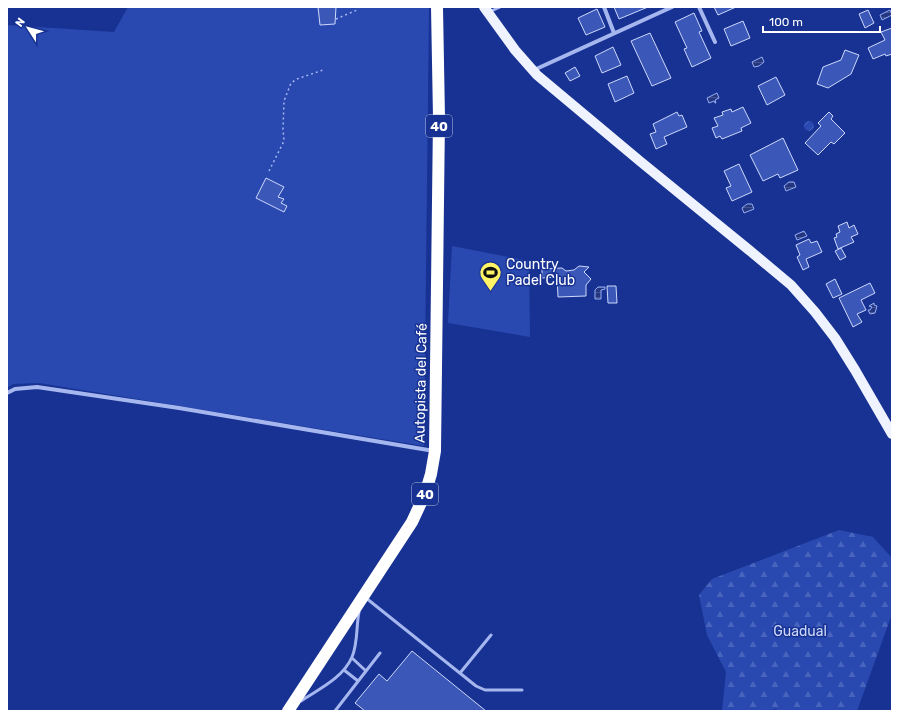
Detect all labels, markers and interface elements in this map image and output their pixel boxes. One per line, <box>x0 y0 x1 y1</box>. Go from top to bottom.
north arrow <box>8 8 48 48</box>
scale bar <box>763 8 880 34</box>
text: N <box>13 15 28 29</box>
text: 100 m <box>769 15 803 29</box>
road number: 40 <box>426 115 452 137</box>
place label: Country Padel Club <box>506 256 575 289</box>
sports icon: Country Padel Club <box>477 259 503 292</box>
street label: Autopista del Café <box>411 323 431 443</box>
road number: 40 <box>412 483 438 505</box>
park label: Guadual <box>773 623 827 640</box>

